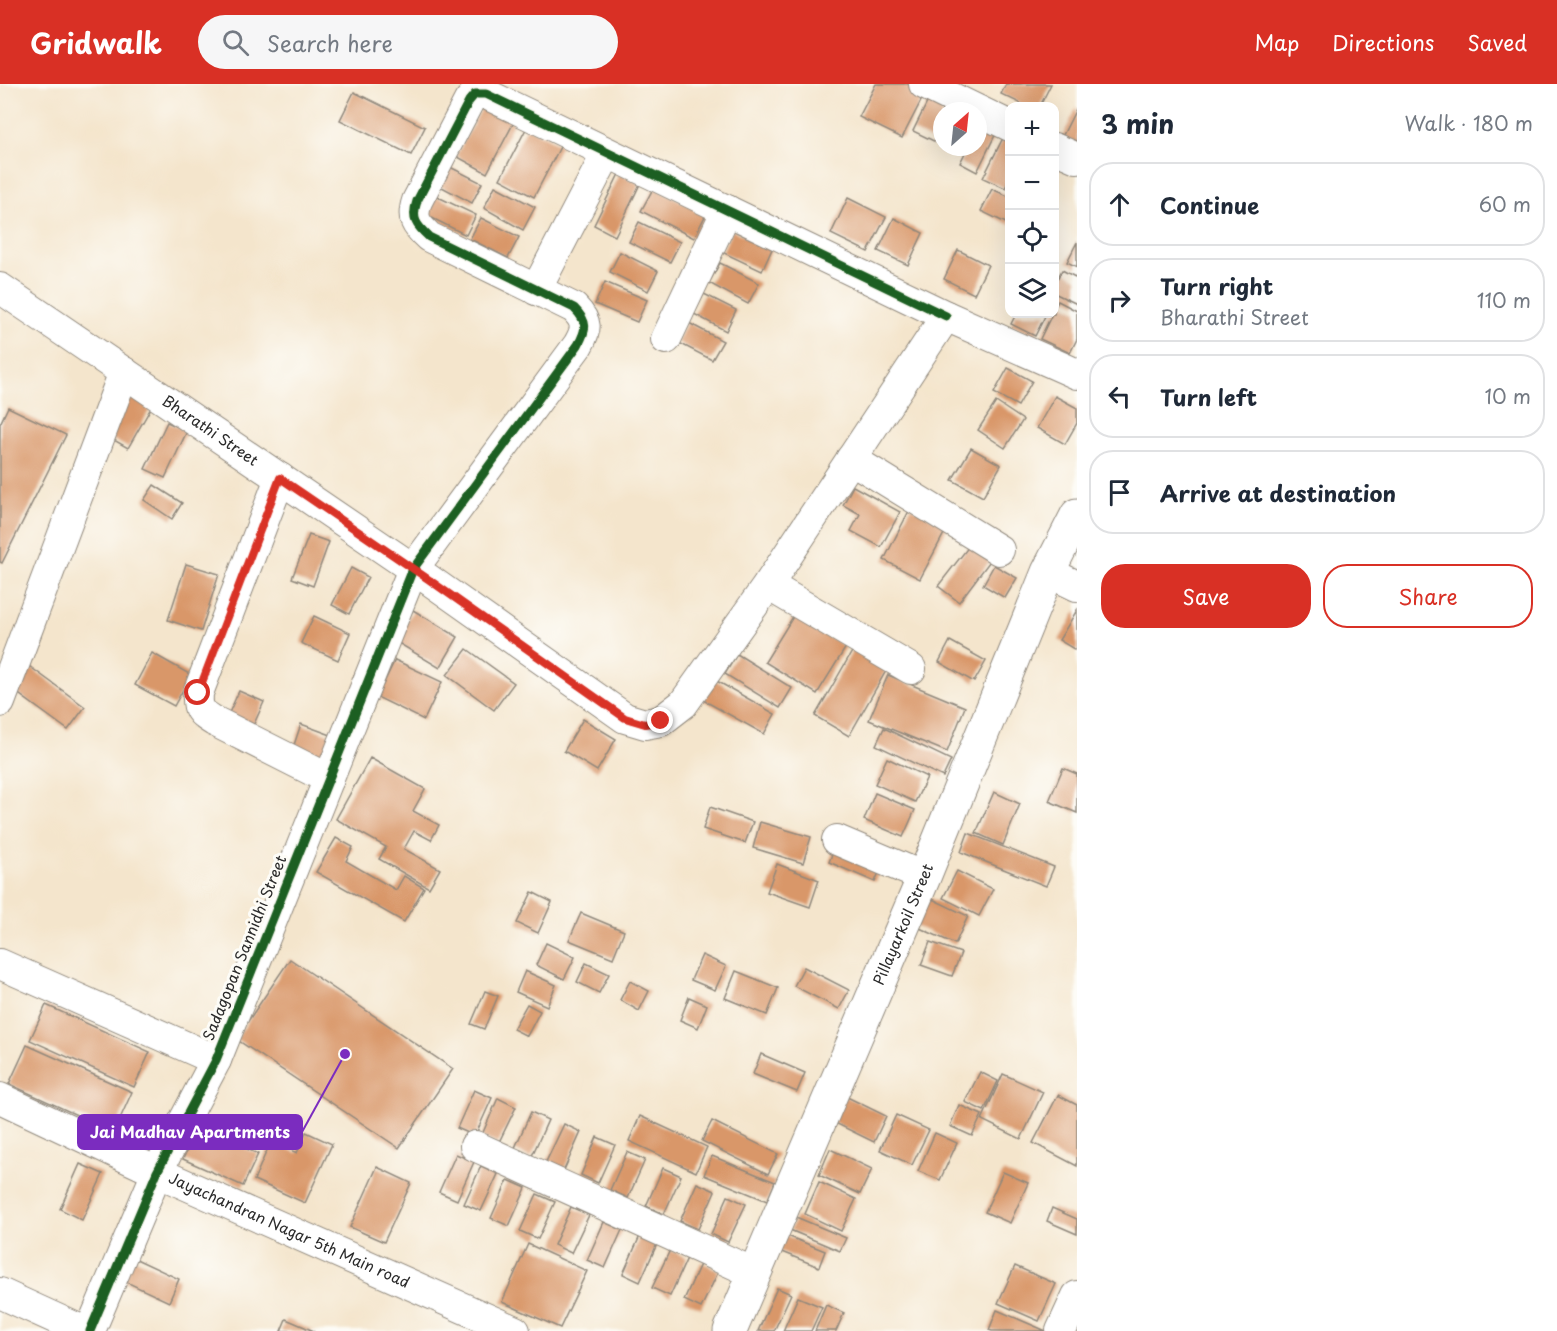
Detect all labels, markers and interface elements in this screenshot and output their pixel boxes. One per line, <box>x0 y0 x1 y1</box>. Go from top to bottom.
search box <box>198 15 618 69</box>
text: Gridwalk <box>30 21 162 64</box>
icon: search <box>219 26 252 59</box>
text: Search here <box>267 26 393 59</box>
text: Map <box>1254 26 1299 58</box>
text: Directions <box>1332 26 1434 58</box>
text: Saved <box>1467 26 1527 58</box>
north arrow <box>933 102 987 156</box>
map controls <box>1005 102 1059 318</box>
button: + <box>1005 102 1059 156</box>
text: 3 min <box>1101 104 1174 143</box>
text: Walk · 180 m <box>1405 108 1533 138</box>
button: − <box>1005 156 1059 210</box>
icon: ahead <box>1103 188 1136 221</box>
text: Continue <box>1160 188 1259 221</box>
text: 60 m <box>1479 189 1531 219</box>
button: locate <box>1005 210 1059 264</box>
button: layers <box>1005 264 1059 318</box>
text: Turn right <box>1160 269 1273 302</box>
icon: right <box>1103 284 1136 317</box>
text: 110 m <box>1477 285 1531 315</box>
text: Bharathi Street <box>1160 302 1309 332</box>
icon: left <box>1103 380 1136 413</box>
text: Turn left <box>1160 380 1257 413</box>
text: 10 m <box>1484 381 1531 411</box>
street label: Bharathi Street <box>158 389 264 471</box>
icon: arrive <box>1103 476 1136 509</box>
text: Arrive at destination <box>1160 476 1396 509</box>
button: Save <box>1101 564 1311 628</box>
button: Share <box>1323 564 1533 628</box>
route start <box>184 679 210 705</box>
route end <box>647 707 673 733</box>
street label: Sadagopan Sannidhi Street <box>196 851 291 1044</box>
street label: Pillayarkoil Street <box>866 860 938 988</box>
callout: Jai Madhav Apartments <box>78 1115 302 1149</box>
text: Jai Madhav Apartments <box>90 1119 290 1143</box>
street label: Jayachandran Nagar 5th Main road <box>165 1166 414 1293</box>

